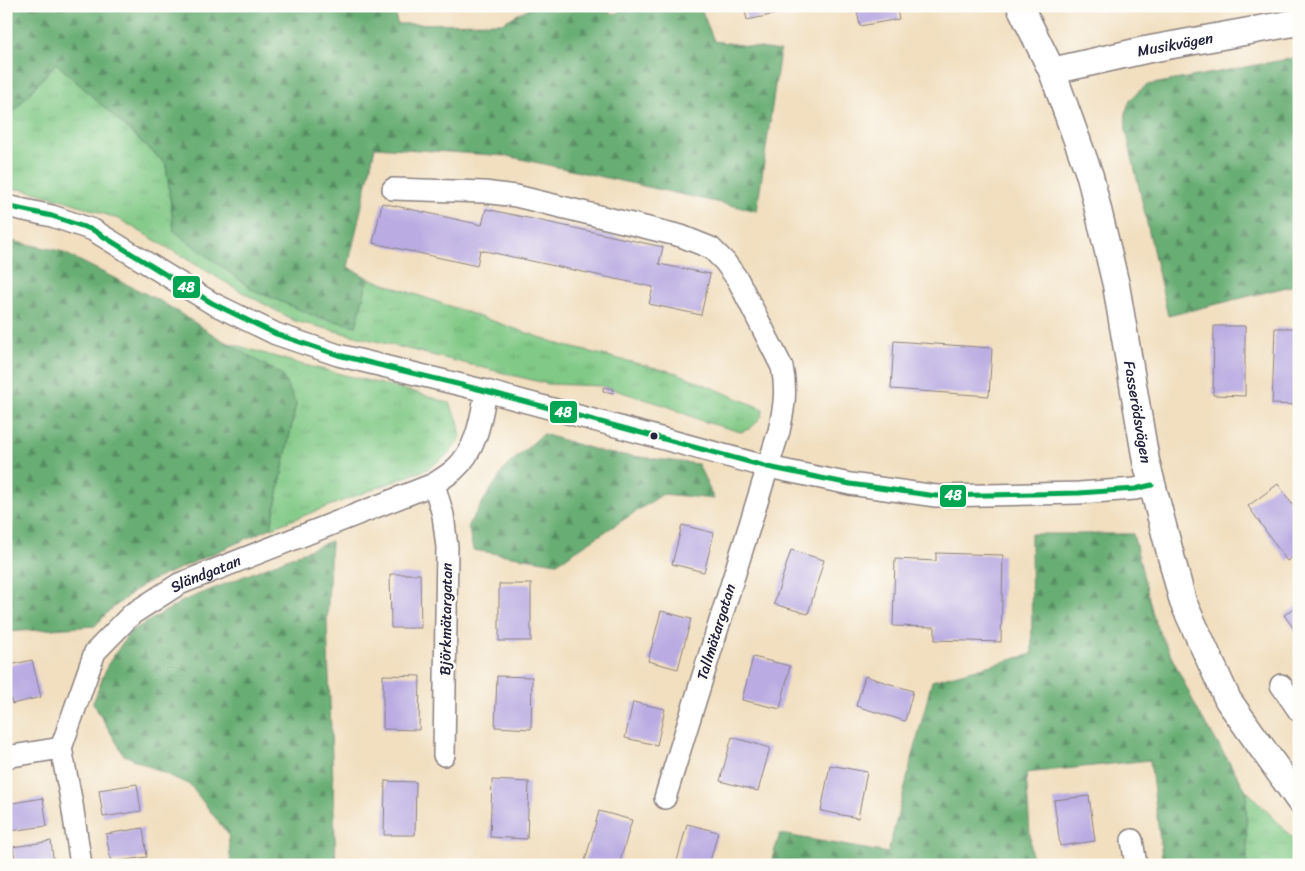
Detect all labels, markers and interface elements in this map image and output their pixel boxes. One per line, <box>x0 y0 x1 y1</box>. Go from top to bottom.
street label: Musikvägen <box>1135 25 1215 64</box>
line badge: 48 <box>172 275 201 299</box>
text: 48 <box>176 275 195 300</box>
street label: Fasserödsvägen <box>1116 359 1159 465</box>
line badge: 48 <box>549 400 578 424</box>
text: 48 <box>553 400 572 425</box>
unlabelled marker <box>649 431 659 441</box>
text: 48 <box>943 483 962 508</box>
line badge: 48 <box>939 484 967 508</box>
street label: Sländgatan <box>165 548 245 600</box>
street label: Björkmätargatan <box>432 562 460 676</box>
street label: Tallmätargatan <box>689 581 743 683</box>

